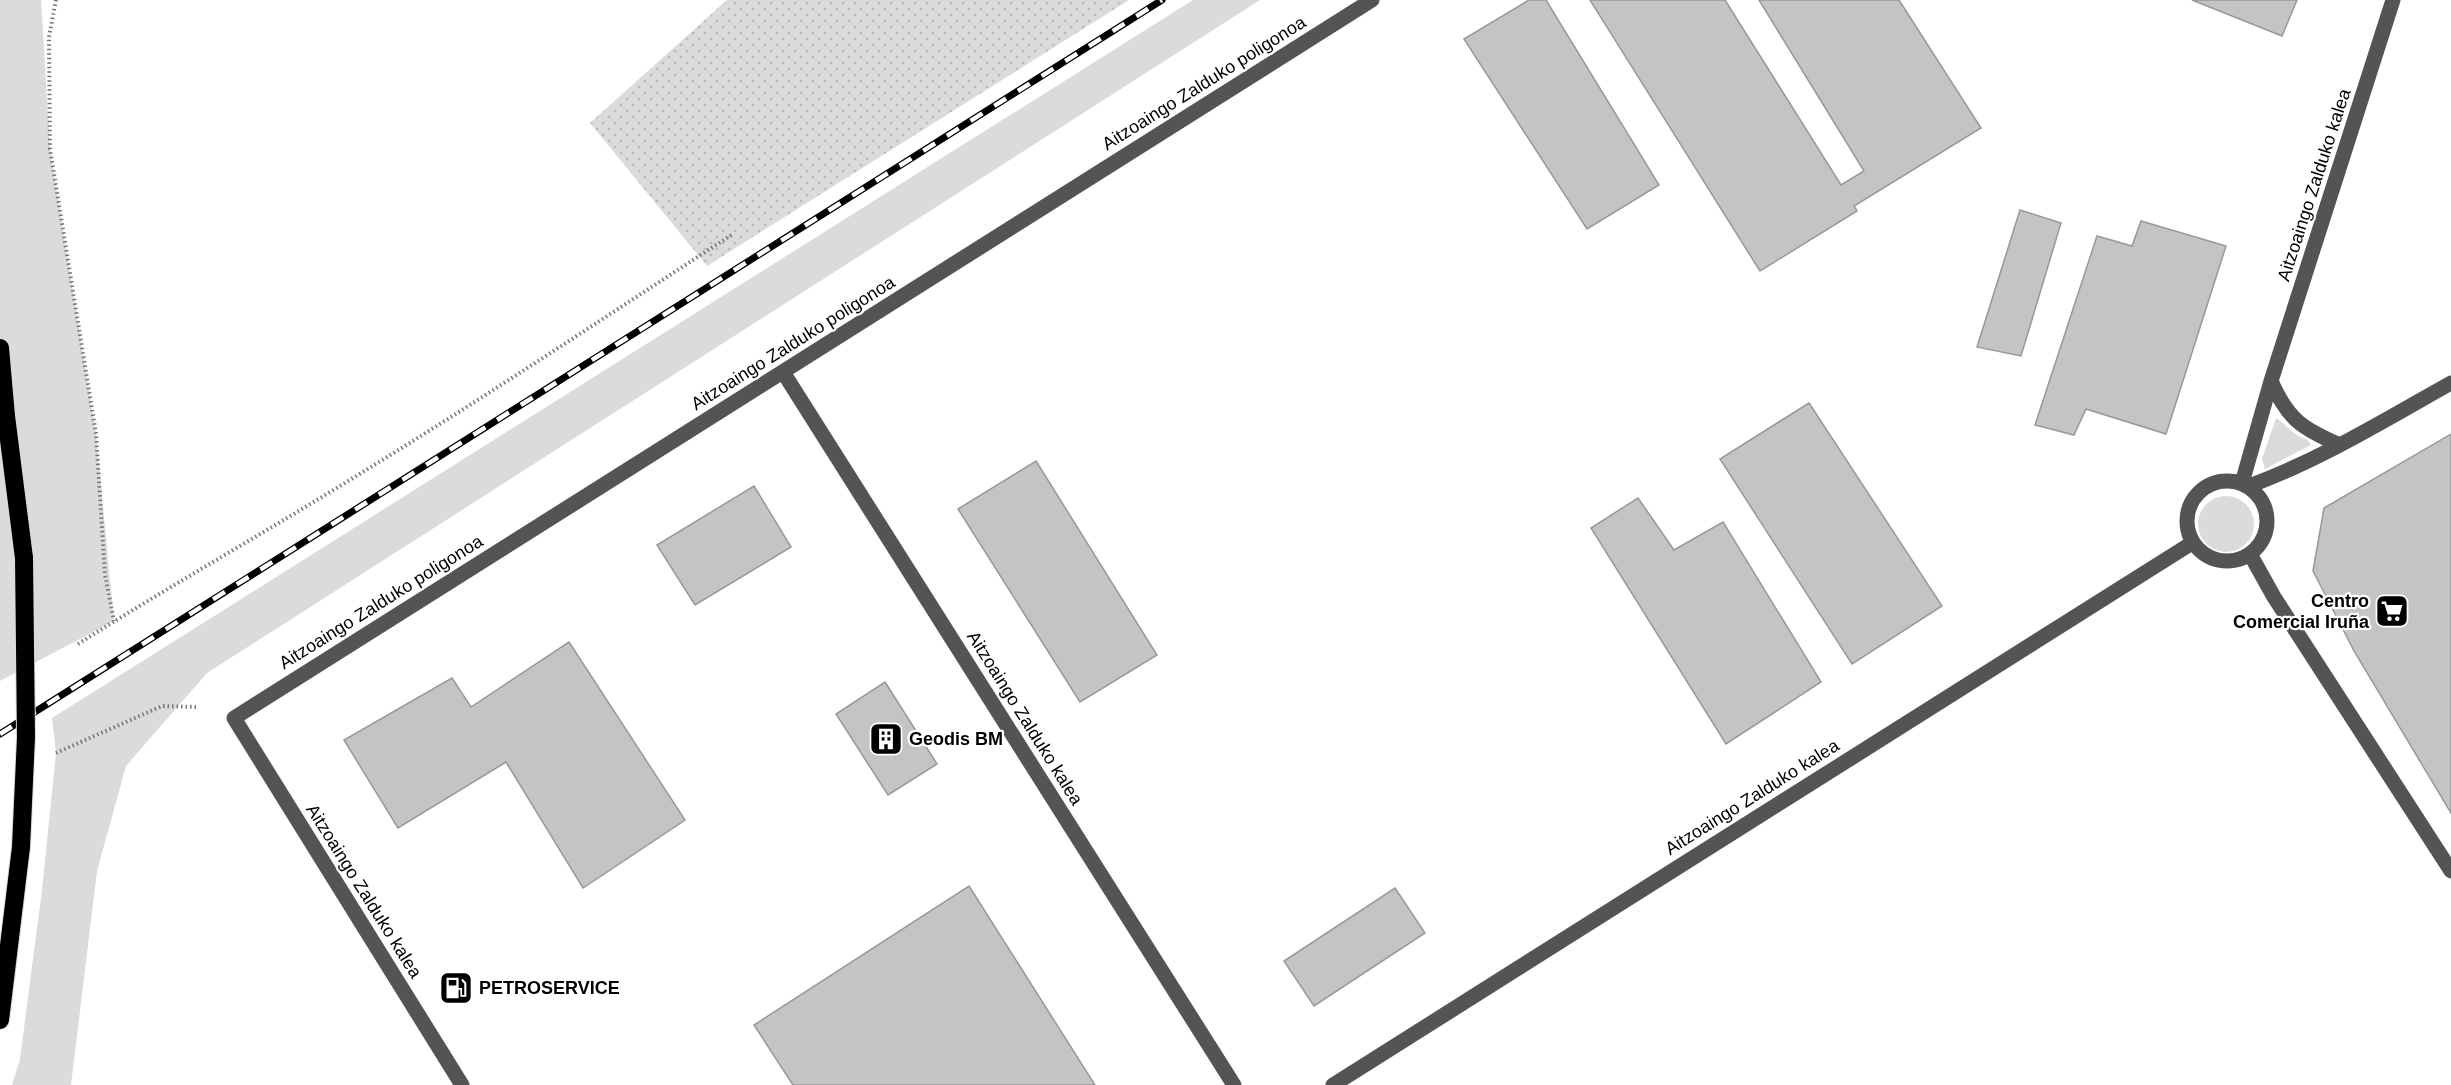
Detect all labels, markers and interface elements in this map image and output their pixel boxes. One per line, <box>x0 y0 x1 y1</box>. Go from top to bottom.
street label: Aitzoaingo Zalduko poligonoa <box>1099 11 1310 154</box>
street label: Aitzoaingo Zalduko kalea <box>2273 85 2355 284</box>
street label: Aitzoaingo Zalduko poligonoa <box>688 271 899 414</box>
street label: Aitzoaingo Zalduko poligonoa <box>276 530 487 673</box>
place label: Centro Comercial Iruña <box>2233 591 2370 632</box>
supermarket icon: Centro Comercial Iruña <box>2374 593 2410 629</box>
street label: Aitzoaingo Zalduko kalea <box>963 627 1087 809</box>
building icon: Geodis BM <box>868 721 904 757</box>
place label: Geodis BM <box>909 729 1003 749</box>
street label: Aitzoaingo Zalduko kalea <box>1661 735 1843 859</box>
street label: Aitzoaingo Zalduko kalea <box>302 800 426 982</box>
fuel station icon: PETROSERVICE <box>438 970 474 1006</box>
place label: PETROSERVICE <box>479 978 620 998</box>

